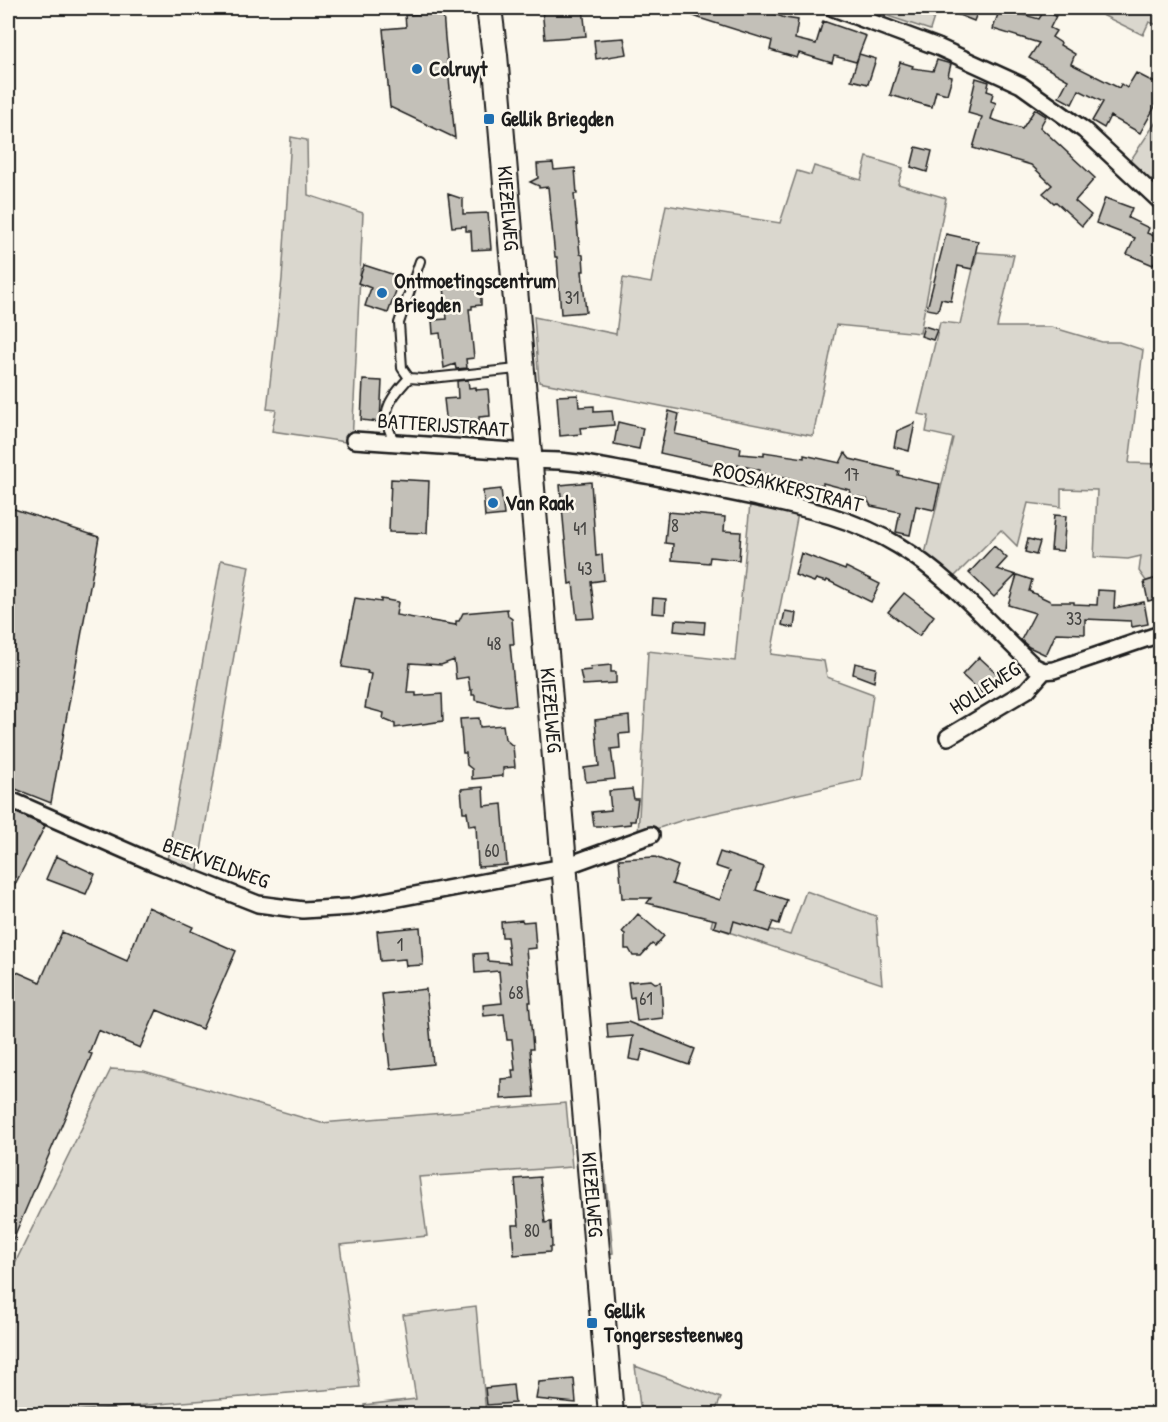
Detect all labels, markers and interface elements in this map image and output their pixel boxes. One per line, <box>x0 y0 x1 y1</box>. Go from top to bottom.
place label: Colruyt <box>429 54 488 84</box>
marker: Colruyt <box>410 62 424 76</box>
place label: Gellik Briegden <box>501 104 614 134</box>
marker: Gellik Briegden <box>482 112 496 126</box>
street label: KIEZELWEG <box>490 164 527 252</box>
place label: Ontmoetingscentrum Briegden <box>394 266 556 320</box>
house number: 31 <box>565 285 579 310</box>
marker: Ontmoetingscentrum Briegden <box>375 286 389 300</box>
street label: BATTERIJSTRAAT <box>376 405 511 444</box>
street label: ROOSAKKERSTRAAT <box>710 454 867 519</box>
house number: 17 <box>844 462 860 487</box>
place label: Van Raak <box>505 488 574 517</box>
marker: Van Raak <box>486 496 500 510</box>
house number: 8 <box>671 513 679 538</box>
house number: 41 <box>573 516 587 541</box>
house number: 43 <box>578 556 592 581</box>
house number: 33 <box>1066 606 1082 631</box>
house number: 48 <box>487 631 501 656</box>
street label: HOLLEWEG <box>944 654 1026 721</box>
street label: KIEZELWEG <box>533 666 570 754</box>
street label: BEEKVELDWEG <box>159 830 273 895</box>
house number: 60 <box>484 838 500 863</box>
house number: 1 <box>397 932 403 957</box>
house number: 68 <box>509 980 524 1005</box>
house number: 61 <box>639 986 653 1011</box>
street label: KIEZELWEG <box>575 1151 611 1238</box>
house number: 80 <box>524 1218 540 1243</box>
place label: Gellik Tongersesteenweg <box>603 1296 743 1350</box>
marker: Gellik Tongersesteenweg <box>585 1316 599 1330</box>

